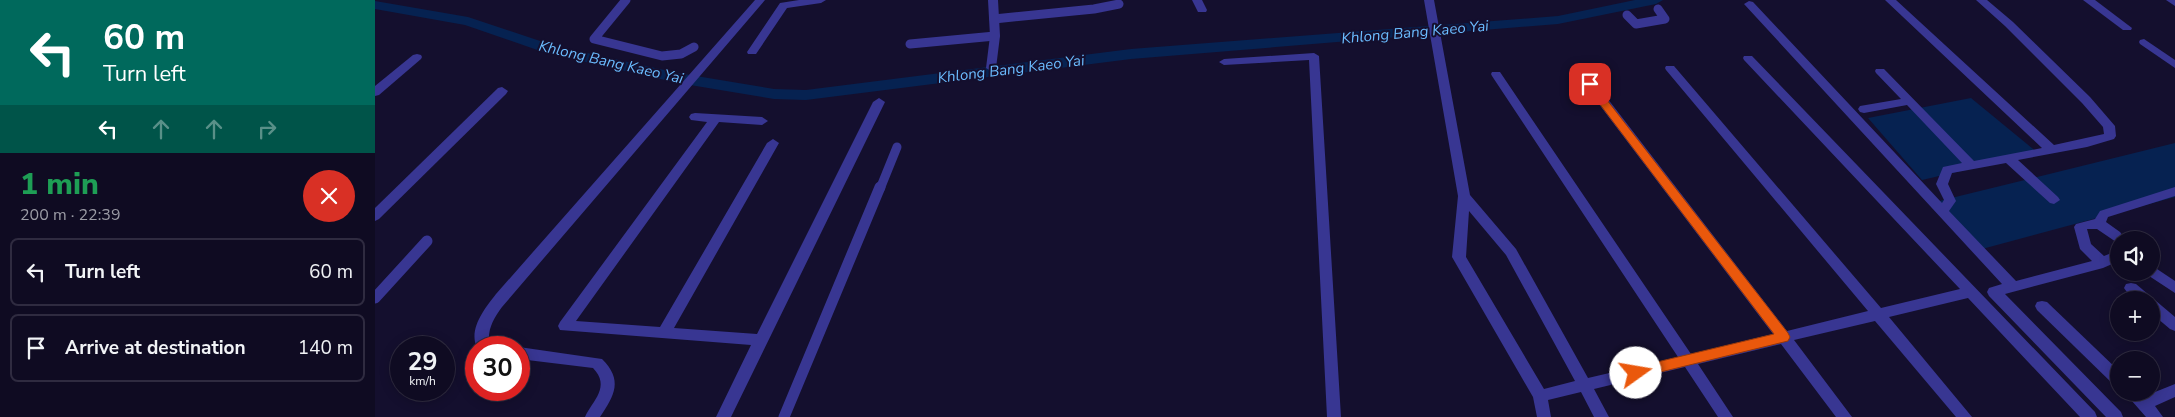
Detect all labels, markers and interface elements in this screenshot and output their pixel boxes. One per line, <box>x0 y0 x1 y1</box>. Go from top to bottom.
text: 60 m <box>103 14 185 61</box>
water label: Khlong Bang Kaeo Yai <box>1341 16 1490 48</box>
icon: left <box>20 20 85 85</box>
water label: Khlong Bang Kaeo Yai <box>537 36 686 88</box>
water label: Khlong Bang Kaeo Yai <box>936 50 1086 88</box>
text: Turn left <box>103 59 186 89</box>
pin <box>1569 63 1611 105</box>
icon: arrive <box>1576 70 1604 98</box>
icon: left <box>94 115 122 143</box>
icon: ahead <box>147 115 175 143</box>
icon: ahead <box>200 115 228 143</box>
icon: right <box>253 115 281 143</box>
text: 1 min <box>20 164 99 205</box>
button: close <box>303 170 355 222</box>
text: 200 m · 22:39 <box>20 204 121 226</box>
map controls <box>2110 231 2160 401</box>
button: sound <box>2110 231 2160 281</box>
icon: left <box>22 258 50 286</box>
text: Turn left <box>65 259 140 285</box>
text: 60 m <box>309 259 353 285</box>
button: + <box>2110 291 2160 341</box>
icon: arrive <box>22 334 50 362</box>
text: Arrive at destination <box>65 335 246 361</box>
text: 140 m <box>298 335 353 361</box>
speed limit sign: 30 <box>465 336 530 401</box>
text: 29 <box>407 345 438 379</box>
position arrow <box>1609 346 1661 398</box>
button: − <box>2110 351 2160 401</box>
text: km/h <box>409 373 436 389</box>

